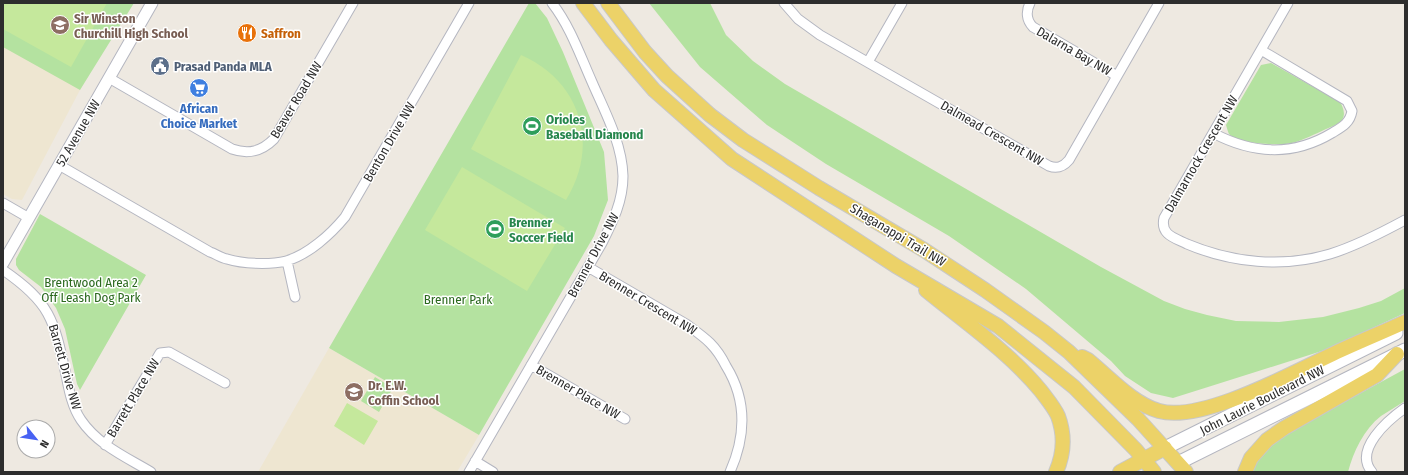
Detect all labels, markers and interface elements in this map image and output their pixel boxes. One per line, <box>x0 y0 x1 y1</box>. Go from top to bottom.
place label: Sir Winston Churchill High School <box>74 11 189 41</box>
school or university icon: Sir Winston Churchill High School <box>49 14 71 36</box>
restaurant icon: Saffron <box>236 22 258 44</box>
street label: Dalarna Bay NW <box>1034 24 1114 79</box>
place label: Saffron <box>261 26 301 41</box>
public building icon: Prasad Panda MLA <box>149 55 171 77</box>
place label: Prasad Panda MLA <box>174 59 273 74</box>
street label: Beaver Road NW <box>267 59 325 141</box>
supermarket icon: African Choice Market <box>188 77 210 99</box>
street label: Dalmarnock Crescent NW <box>1161 93 1241 215</box>
street label: 52 Avenue NW <box>53 97 103 169</box>
street label: Dalmead Crescent NW <box>938 98 1046 169</box>
street label: Benton Drive NW <box>360 99 418 184</box>
place label: African Choice Market <box>161 101 238 131</box>
place label: Orioles Baseball Diamond <box>546 112 643 142</box>
sports icon: Orioles Baseball Diamond <box>521 115 543 137</box>
street label: Shaganappi Trail NW <box>848 201 949 270</box>
street label: Brenner Drive NW <box>564 210 622 300</box>
place label: Brenner Soccer Field <box>509 215 574 245</box>
sports icon: Brenner Soccer Field <box>484 218 506 240</box>
street label: Brenner Crescent NW <box>596 268 700 338</box>
park label: Brentwood Area 2 Off Leash Dog Park <box>41 275 142 305</box>
park label: Brenner Park <box>424 292 493 307</box>
street label: Barrett Drive NW <box>46 322 84 412</box>
street label: Barrett Place NW <box>104 356 162 440</box>
street label: Brenner Place NW <box>533 362 623 422</box>
street label: John Laurie Boulevard NW <box>1197 362 1327 438</box>
place label: Dr. E.W. Coffin School <box>368 378 440 408</box>
school or university icon: Dr. E.W. Coffin School <box>343 381 365 403</box>
north arrow <box>16 419 56 459</box>
text: N <box>37 438 52 450</box>

